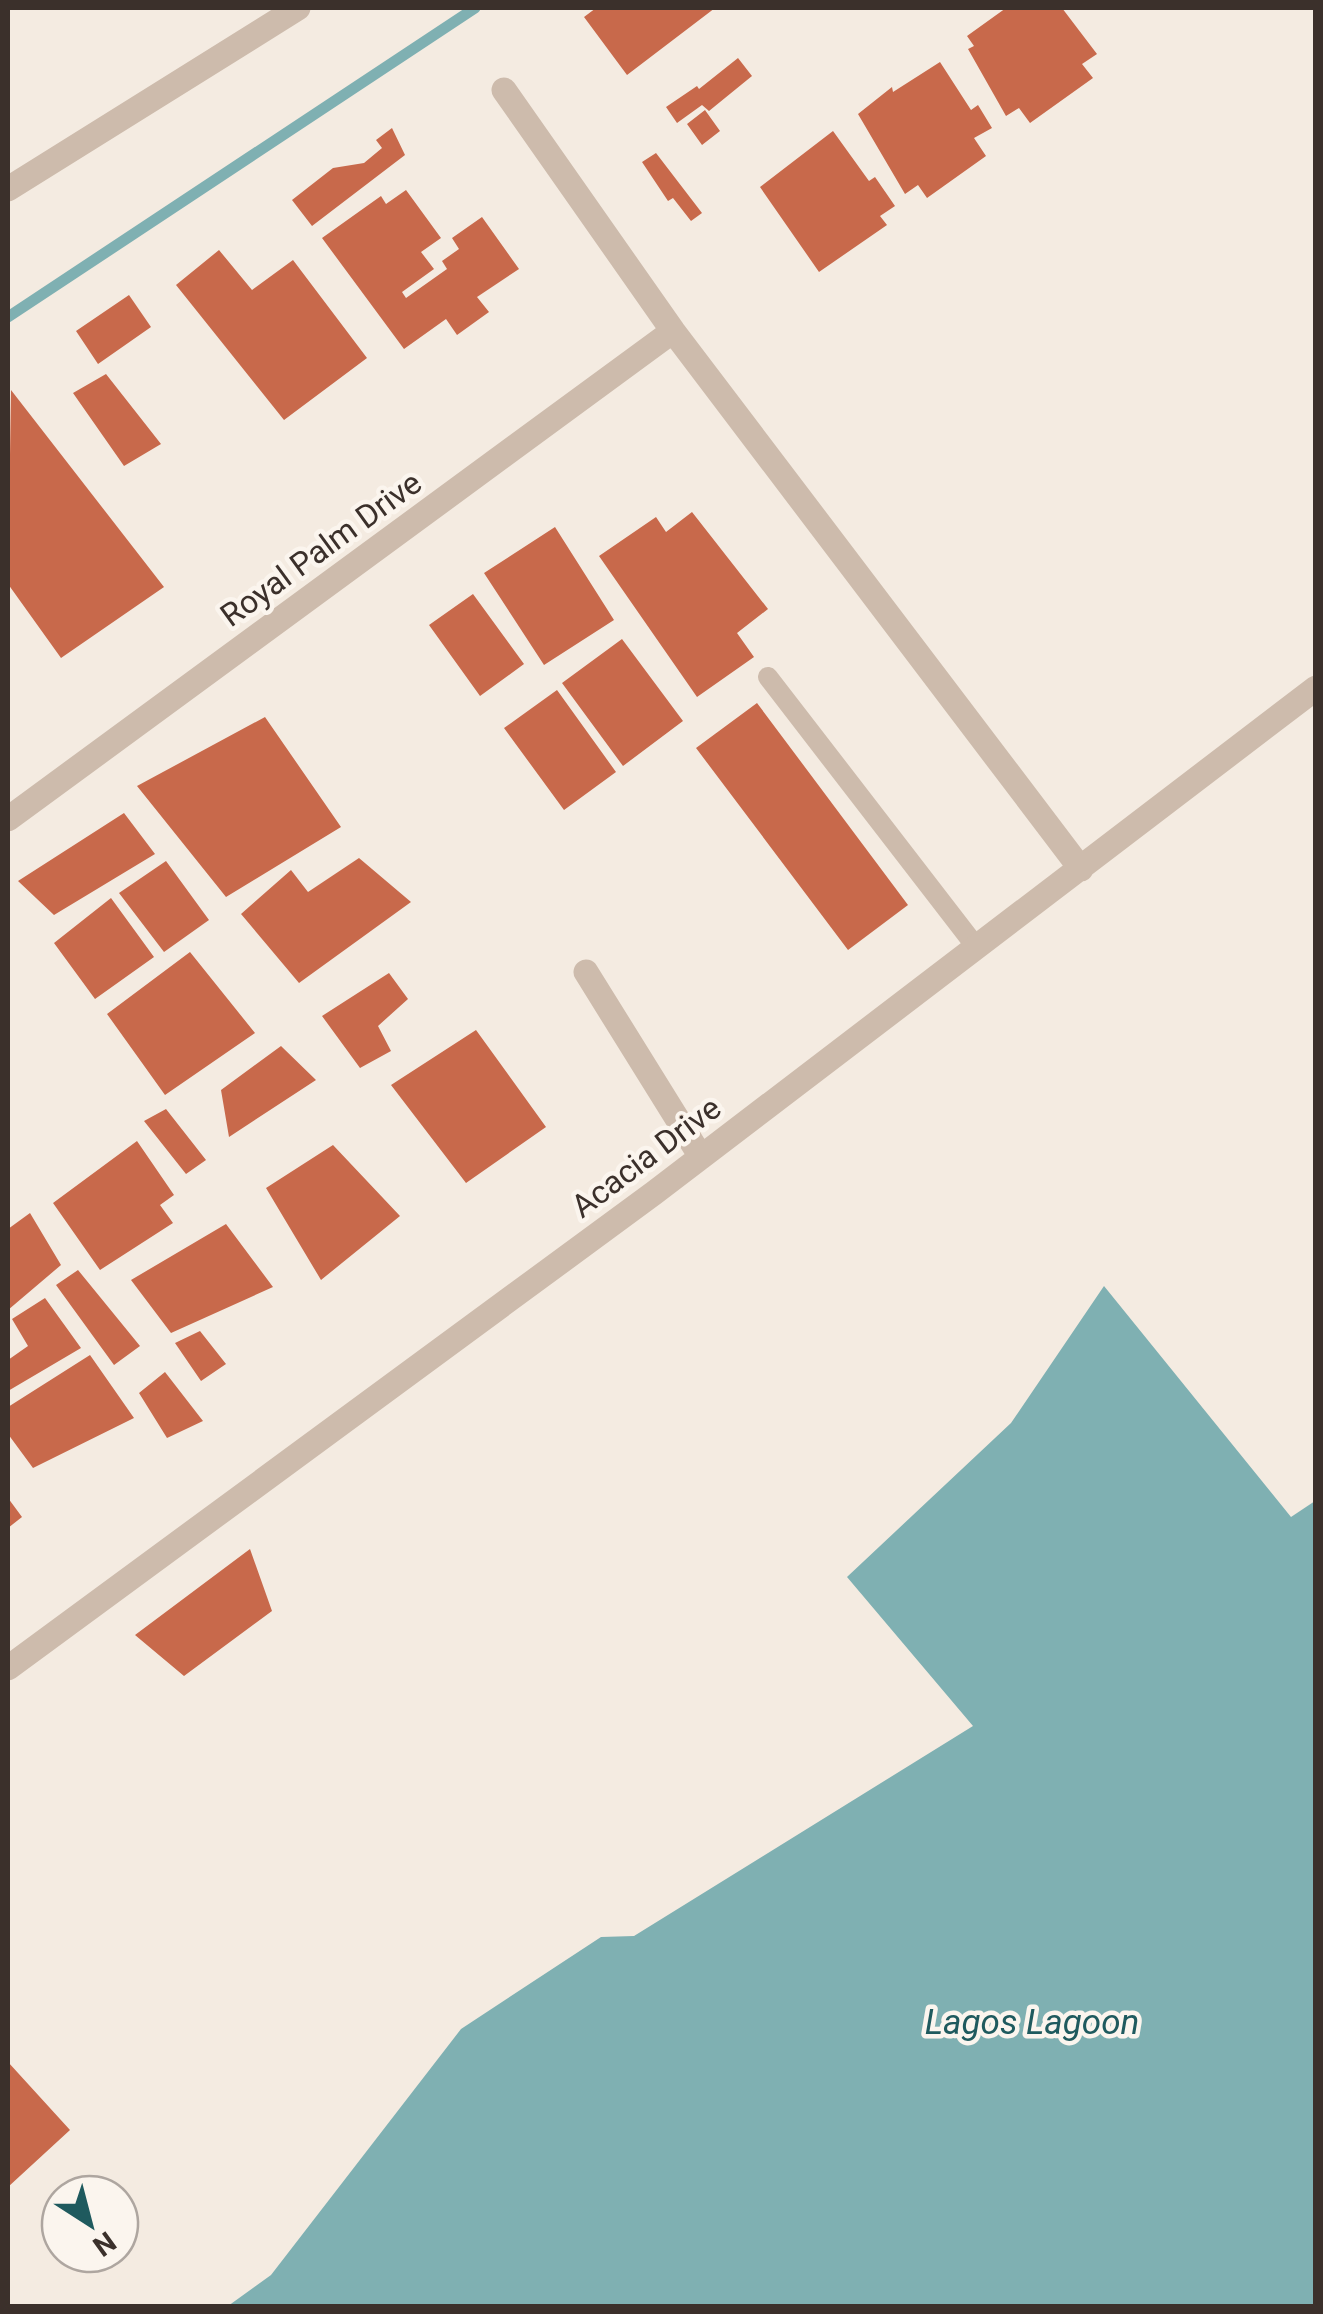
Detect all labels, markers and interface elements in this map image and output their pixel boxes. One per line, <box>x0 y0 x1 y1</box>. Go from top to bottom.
street label: Royal Palm Drive <box>213 463 429 635</box>
street label: Acacia Drive <box>564 1089 728 1225</box>
water label: Lagos Lagoon <box>925 2002 1139 2043</box>
north arrow <box>40 2174 140 2274</box>
text: N <box>87 2225 122 2263</box>

